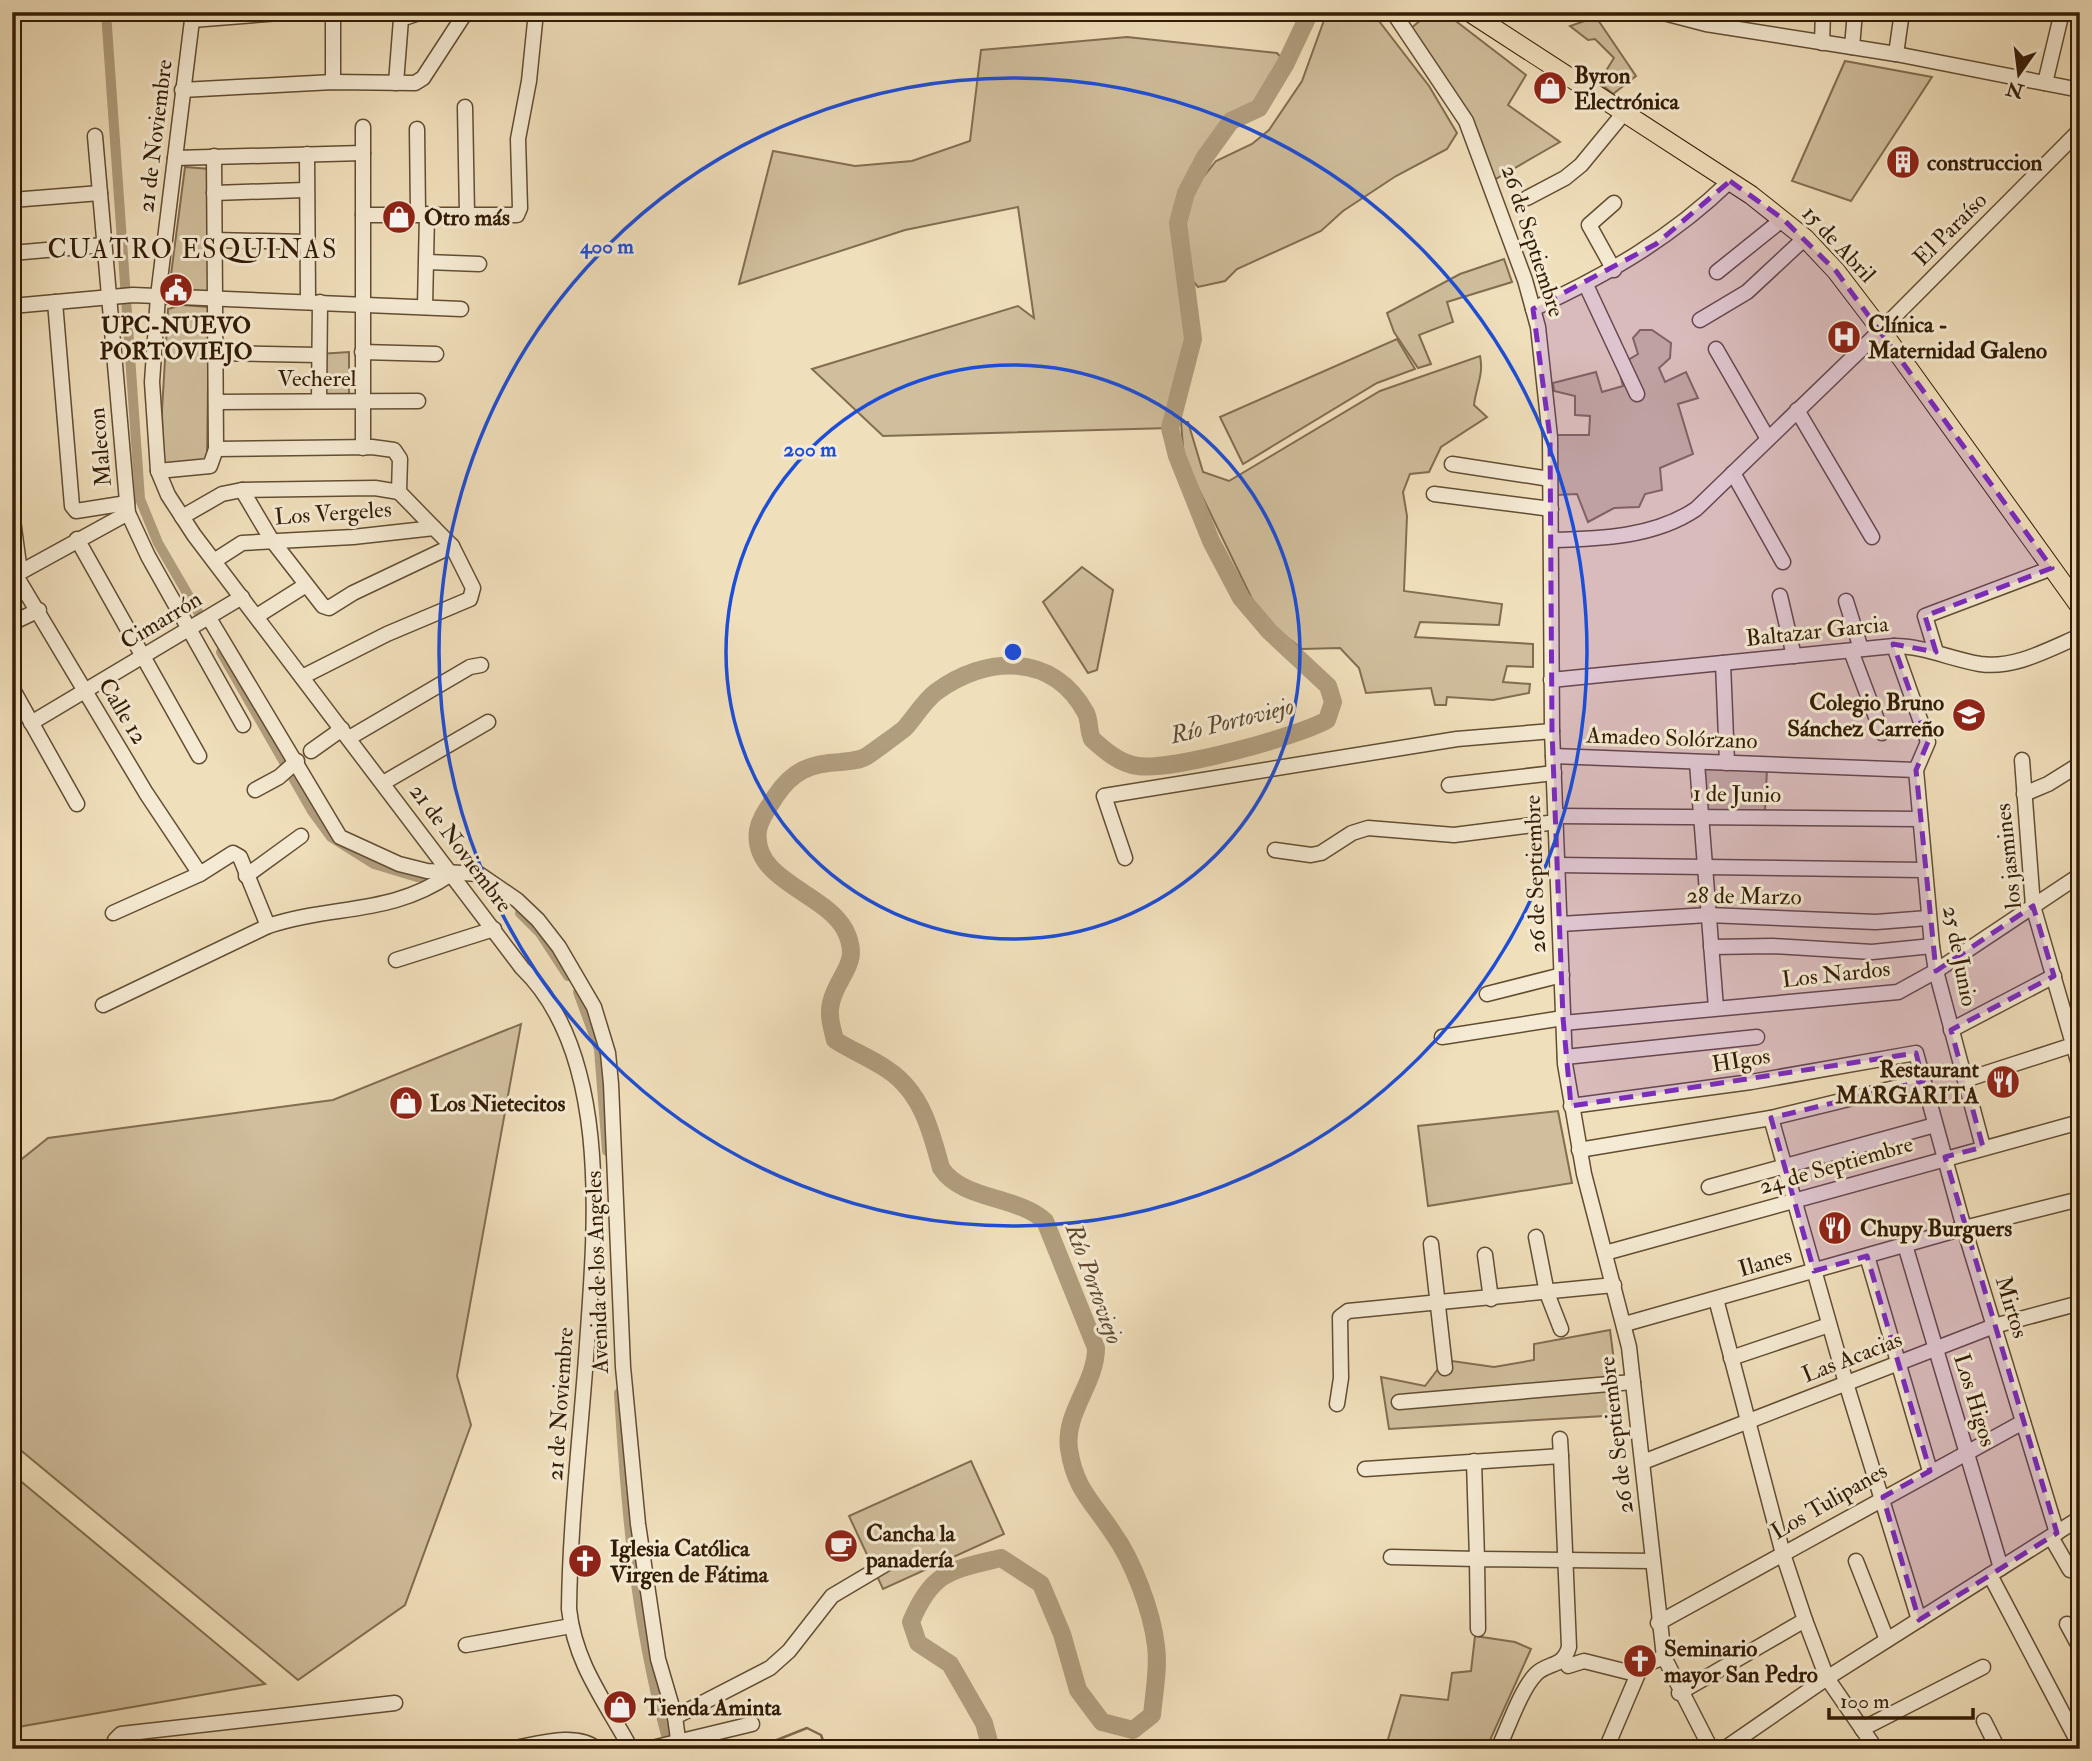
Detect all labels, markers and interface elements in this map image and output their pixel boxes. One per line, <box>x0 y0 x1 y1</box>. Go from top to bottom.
north arrow <box>1983 38 2054 108</box>
street label: 21 de Noviembre <box>131 57 179 214</box>
place label: Byron Electrónica <box>1574 61 1680 116</box>
shop icon: Byron Electrónica <box>1531 69 1569 107</box>
text: N <box>2003 76 2027 103</box>
building icon: construccion <box>1884 143 1922 181</box>
place label: construccion <box>1927 148 2043 177</box>
street label: 26 de Septiembre <box>1494 161 1571 321</box>
street label: El Paraíso <box>1907 186 1993 272</box>
shop icon: Otro más <box>380 198 418 236</box>
street label: 15 de Abril <box>1796 199 1882 289</box>
place label: Otro más <box>424 203 510 232</box>
text: 400 m <box>579 233 634 260</box>
district label: CUATRO ESQUINAS <box>48 234 338 266</box>
public building icon: UPC-NUEVO PORTOVIEJO <box>157 271 195 309</box>
place label: Clínica - Maternidad Galeno <box>1867 310 2047 365</box>
place label: UPC-NUEVO PORTOVIEJO <box>100 311 252 367</box>
hospital icon: Clínica - Maternidad Galeno <box>1825 318 1863 356</box>
street label: Vecherel <box>278 364 357 393</box>
street label: Malecon <box>82 406 118 488</box>
text: 200 m <box>784 436 837 463</box>
street label: Los Vergeles <box>273 494 393 532</box>
street label: Cimarrón <box>115 584 207 656</box>
street label: Baltazar Garcia <box>1744 609 1890 653</box>
centre of rings <box>1001 640 1025 664</box>
street label: Calle 12 <box>92 673 154 749</box>
place label: Colegio Bruno Sánchez Carreño <box>1787 688 1944 743</box>
water label: Río Portoviejo <box>1166 691 1297 752</box>
school or university icon: Colegio Bruno Sánchez Carreño <box>1950 696 1988 734</box>
street label: Amadeo Solórzano <box>1585 720 1758 755</box>
street label: 21 de Noviembre <box>403 778 519 919</box>
street label: 1 de Junio <box>1693 779 1781 809</box>
street label: 26 de Septiembre <box>1518 794 1553 953</box>
street label: los jasmines <box>1988 802 2028 910</box>
street label: 28 de Marzo <box>1686 880 1802 912</box>
street label: 25 de Junio <box>1936 903 1984 1009</box>
street label: Los Nardos <box>1780 954 1892 994</box>
street label: HIgos <box>1710 1041 1772 1079</box>
place label: Restaurant MARGARITA <box>1834 1055 1980 1110</box>
restaurant icon: Restaurant MARGARITA <box>1984 1063 2022 1101</box>
shop icon: Los Nietecitos <box>387 1084 425 1122</box>
place label: Los Nietecitos <box>430 1089 565 1118</box>
street label: 24 de Septiembre <box>1756 1129 1917 1202</box>
street label: Avenida de los Angeles <box>579 1170 615 1375</box>
restaurant icon: Chupy Burguers <box>1816 1209 1854 1247</box>
place label: Chupy Burguers <box>1860 1214 2012 1244</box>
water label: Río Portoviejo <box>1058 1219 1130 1348</box>
street label: Ilanes <box>1735 1241 1795 1283</box>
street label: Mirtos <box>1989 1273 2035 1342</box>
street label: Las Acacias <box>1798 1325 1906 1389</box>
street label: 21 de Noviembre <box>540 1326 580 1482</box>
street label: Los Higos <box>1947 1350 2003 1450</box>
street label: 26 de Septiembre <box>1592 1354 1641 1515</box>
street label: Los Tulipanes <box>1766 1456 1893 1547</box>
place label: Cancha la panadería <box>865 1519 957 1575</box>
cafe icon: Cancha la panadería <box>822 1527 860 1565</box>
place label: Iglesia Católica Virgen de Fátima <box>609 1534 770 1590</box>
church icon: Iglesia Católica Virgen de Fátima <box>566 1542 604 1580</box>
place label: Seminario mayor San Pedro <box>1664 1634 1818 1690</box>
church icon: Seminario mayor San Pedro <box>1621 1642 1659 1680</box>
scale bar <box>1829 1677 1973 1721</box>
shop icon: Tienda Aminta <box>601 1688 639 1726</box>
text: 100 m <box>1840 1688 1890 1715</box>
place label: Tienda Aminta <box>643 1693 783 1722</box>

